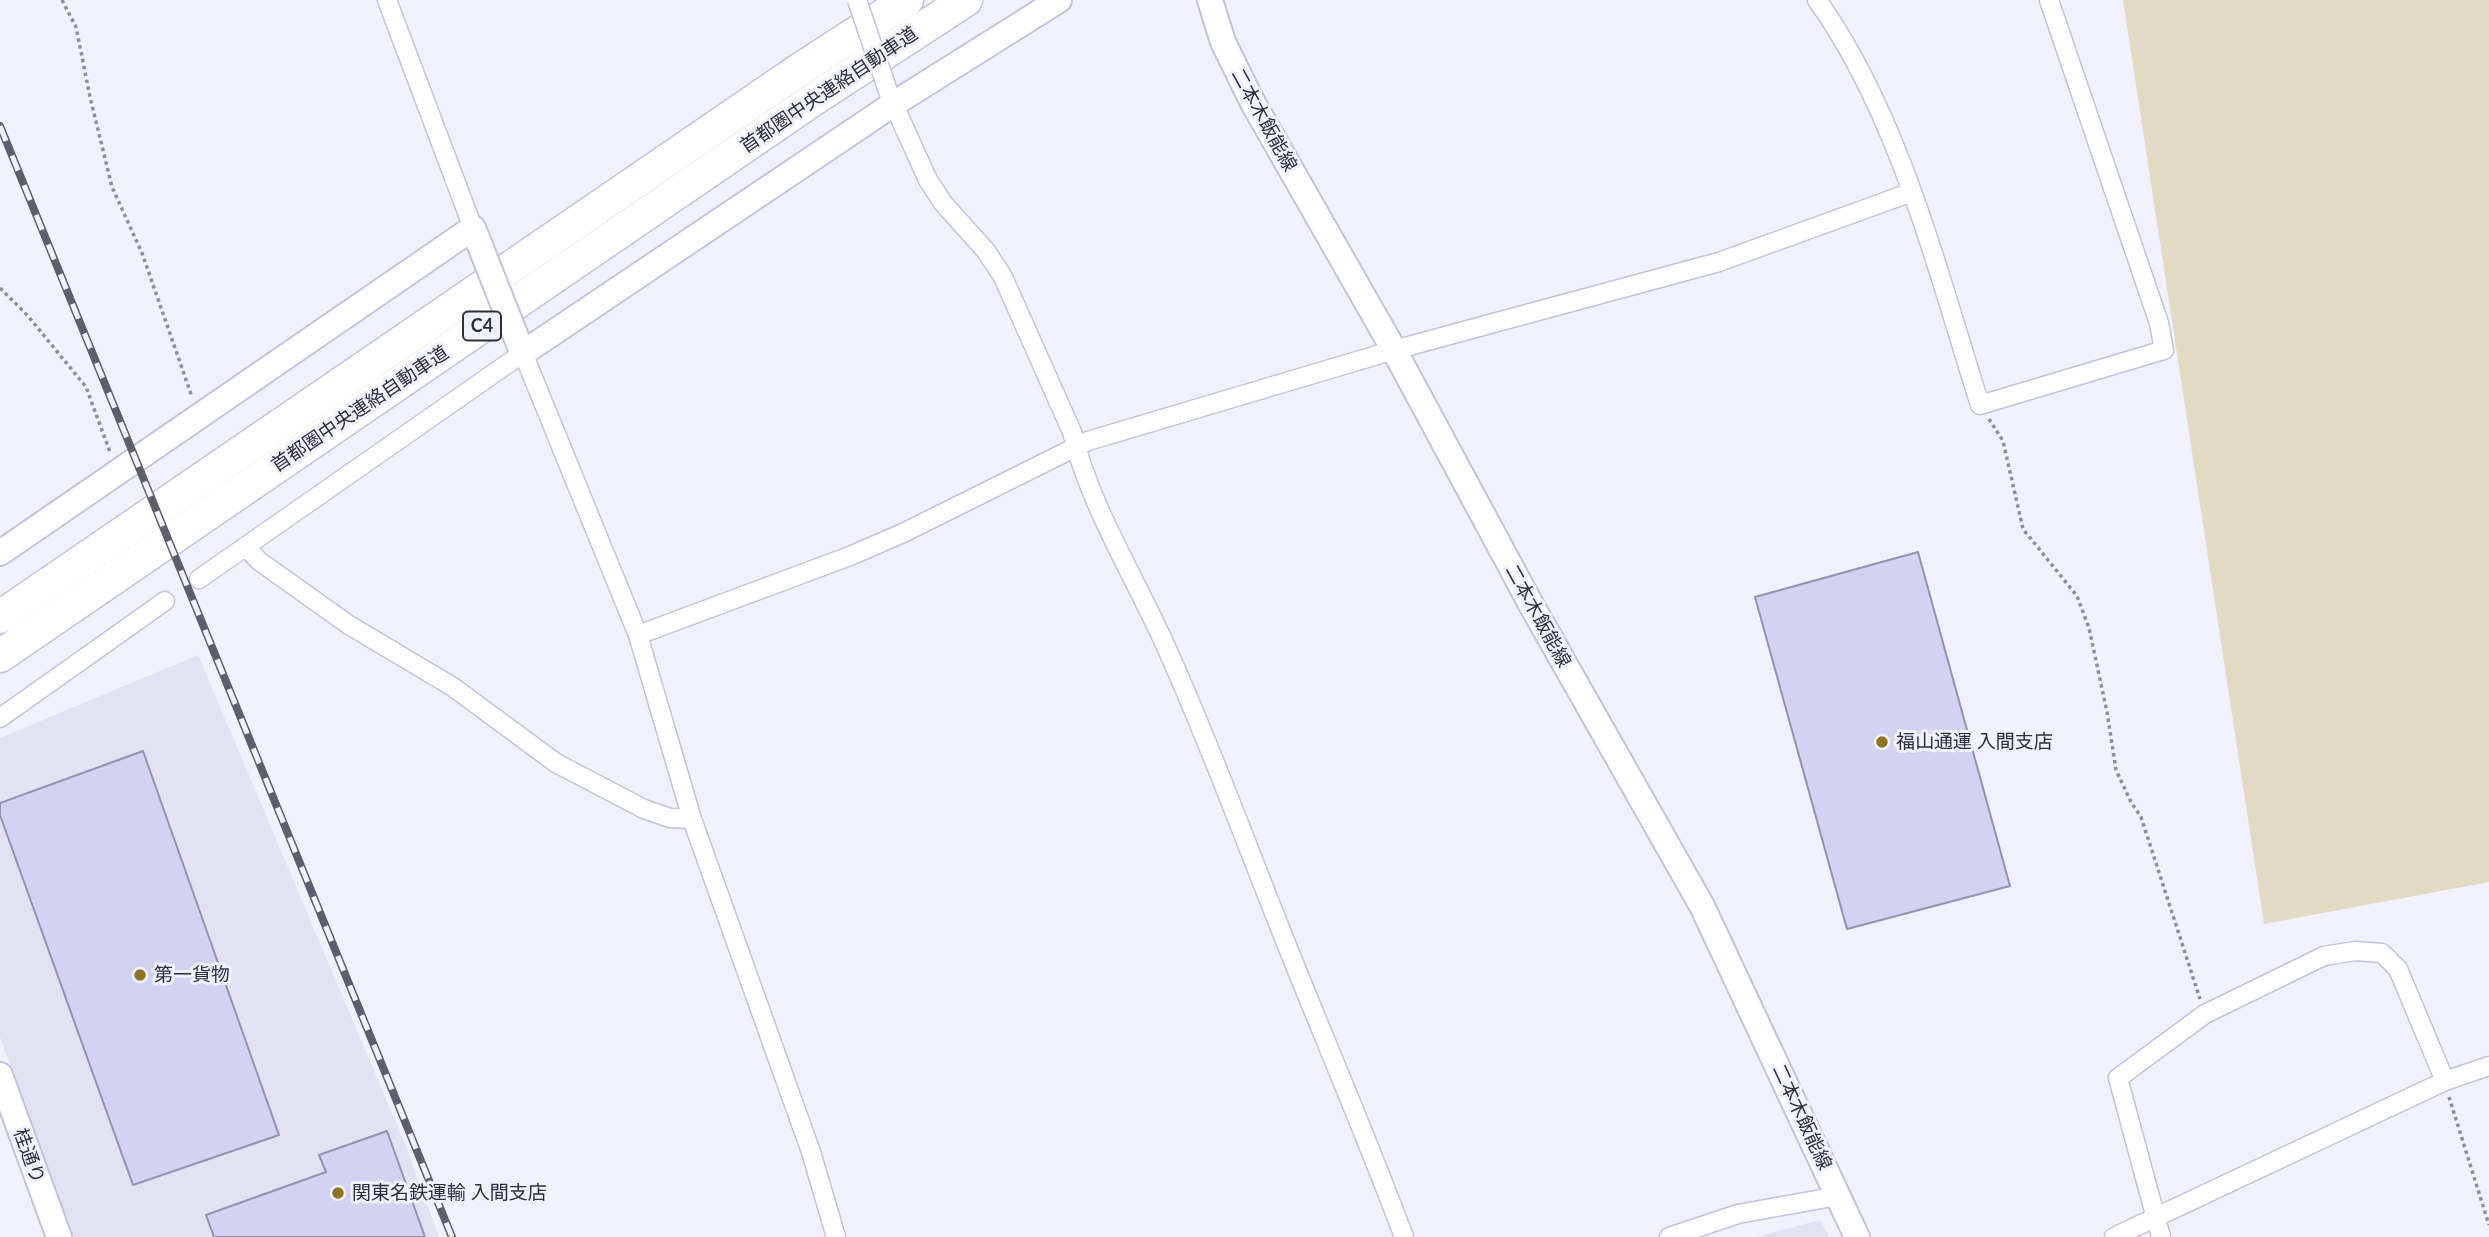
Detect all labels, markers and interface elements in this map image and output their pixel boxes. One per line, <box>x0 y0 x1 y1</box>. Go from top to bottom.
street label: 首都圏中央連絡自動車道 <box>736 22 922 158</box>
street label: 二本木飯能線 <box>1226 65 1302 175</box>
road number: C4 <box>463 312 501 340</box>
street label: 首都圏中央連絡自動車道 <box>267 341 453 477</box>
street label: 二本木飯能線 <box>1500 561 1576 671</box>
place label: 福山通運 入間支店 <box>1896 731 2053 753</box>
marker: 福山通運 入間支店 <box>1874 734 1890 750</box>
place label: 第一貨物 <box>154 964 230 986</box>
marker: 第一貨物 <box>132 967 148 983</box>
street label: 二本木飯能線 <box>1768 1061 1836 1173</box>
street label: 桂通り <box>9 1125 49 1187</box>
place label: 関東名鉄運輸 入間支店 <box>352 1182 547 1204</box>
marker: 関東名鉄運輸 入間支店 <box>330 1185 346 1201</box>

